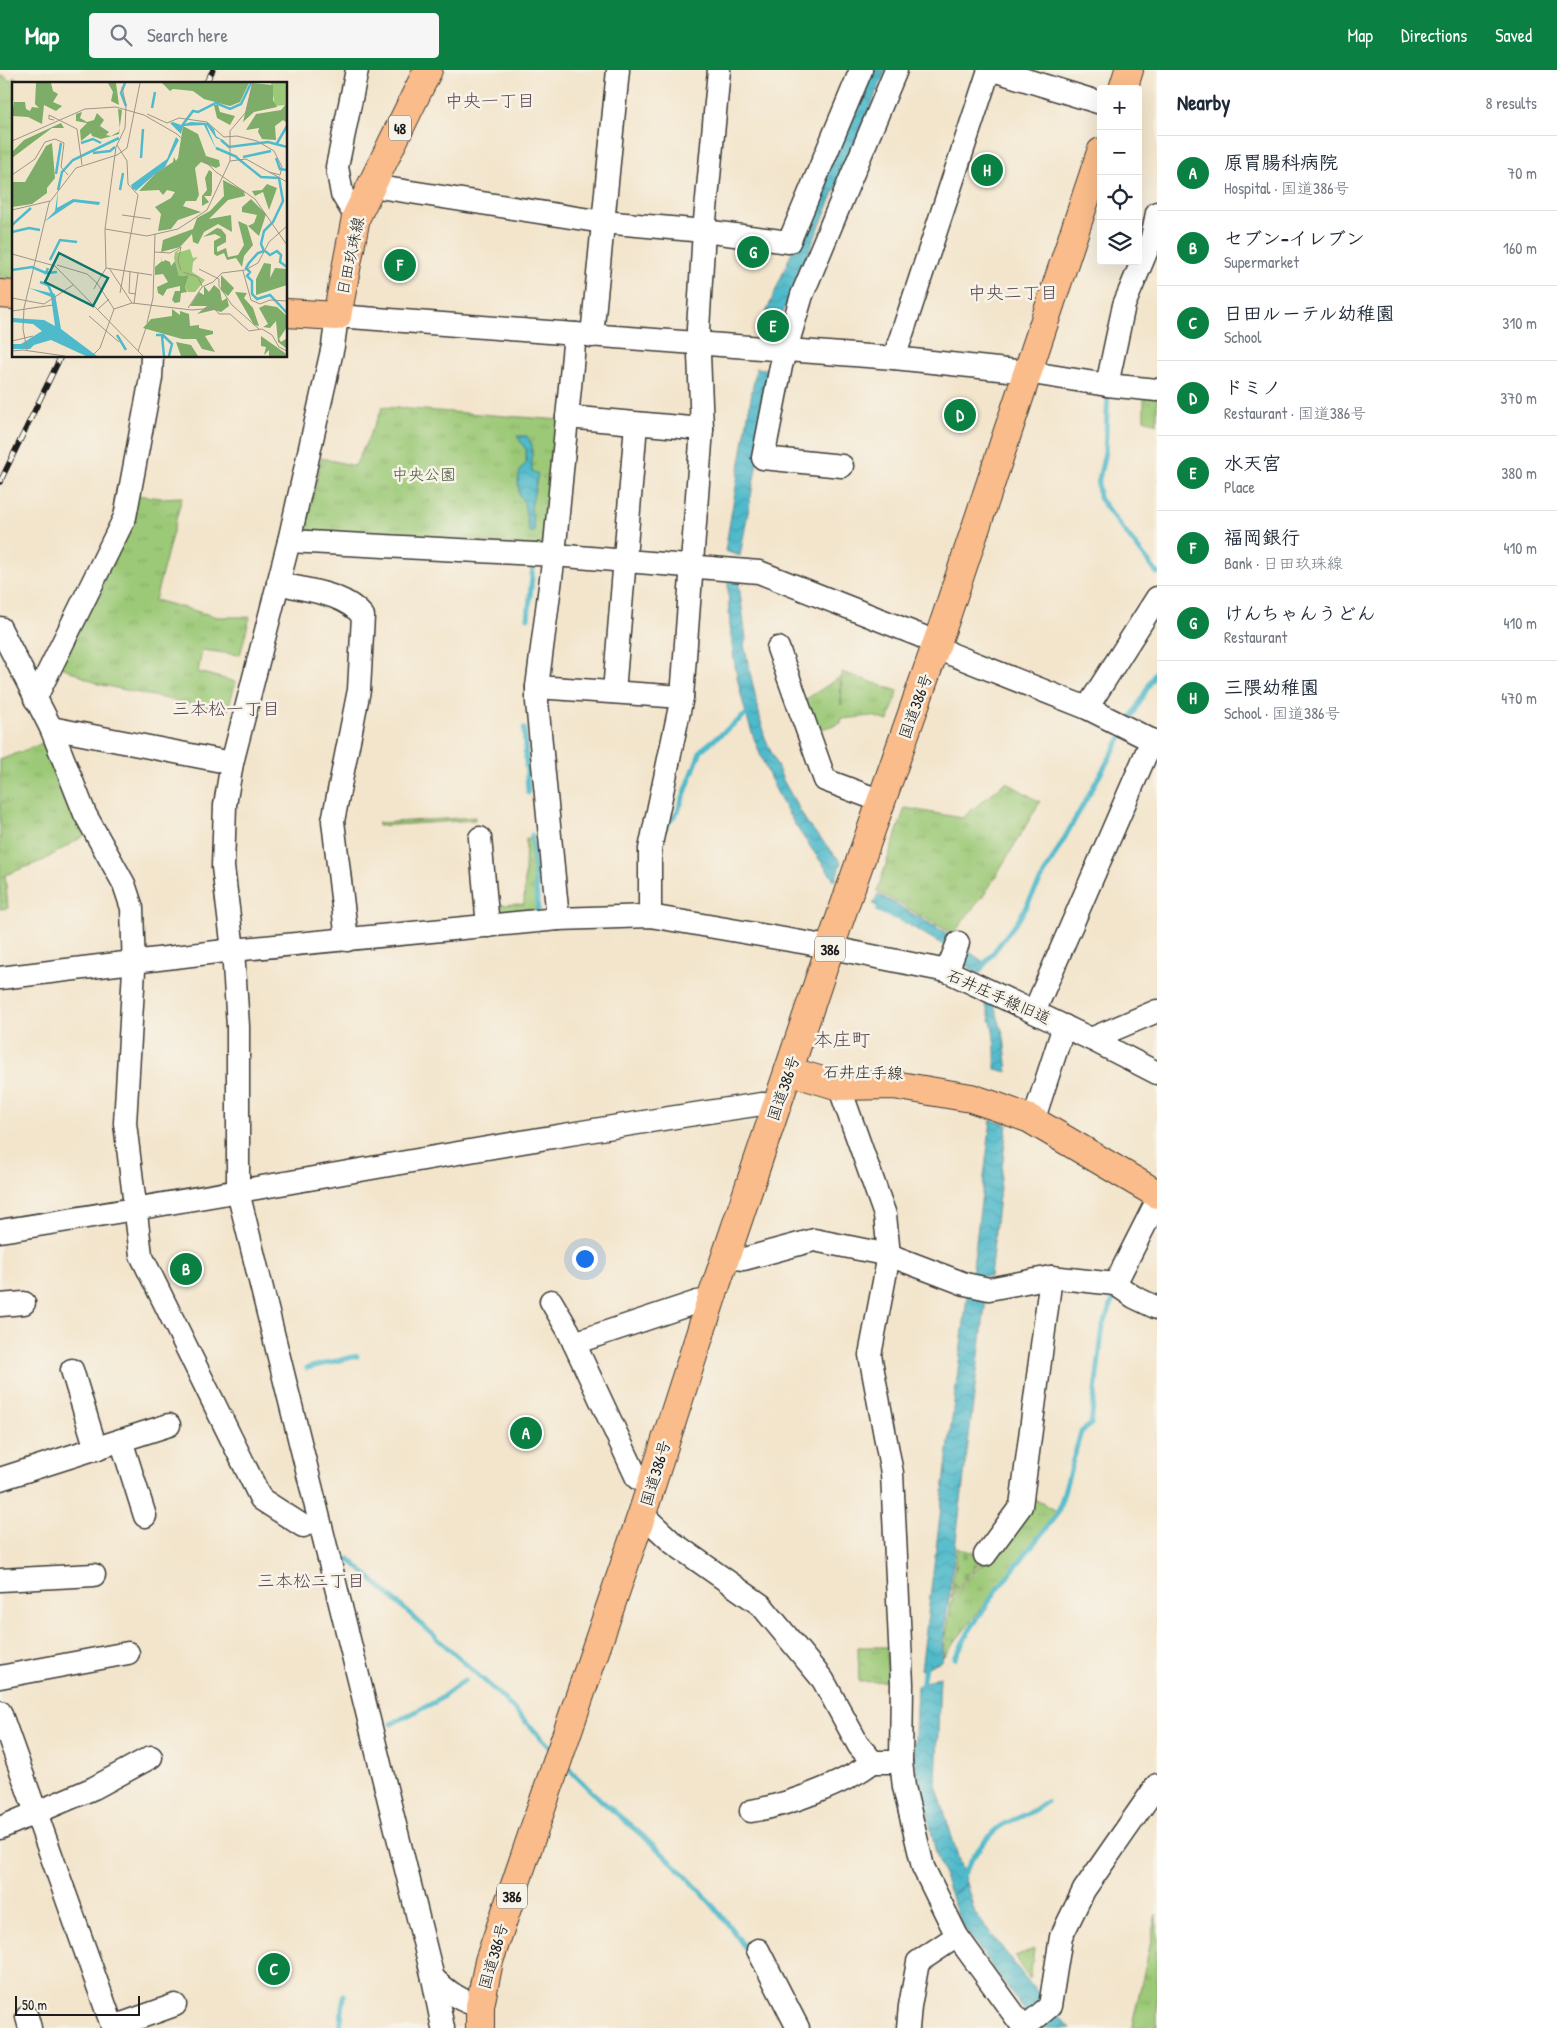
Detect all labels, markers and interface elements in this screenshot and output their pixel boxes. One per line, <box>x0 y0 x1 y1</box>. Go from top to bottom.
search box <box>89 13 439 58</box>
text: Map <box>25 19 59 51</box>
icon: search <box>107 21 135 49</box>
text: Search here <box>147 22 228 48</box>
text: Map <box>1348 23 1373 48</box>
text: Directions <box>1401 23 1467 48</box>
text: Saved <box>1495 23 1532 48</box>
inset map <box>12 82 288 358</box>
map controls <box>1097 85 1142 265</box>
button: + <box>1097 85 1142 130</box>
district label: 中央一丁目 <box>445 88 535 113</box>
text: Nearby <box>1177 88 1230 117</box>
text: 8 results <box>1485 92 1537 114</box>
road number: 48 <box>389 116 411 140</box>
button: − <box>1097 130 1142 175</box>
text: 原胃腸科病院 <box>1224 149 1338 175</box>
pin: H <box>971 151 1003 189</box>
text: A <box>1189 162 1197 184</box>
text: 70 m <box>1507 162 1537 184</box>
button: locate <box>1097 175 1142 220</box>
text: Hospital · 国道386号 <box>1224 177 1350 199</box>
street label: 日田玖珠線 <box>331 215 369 297</box>
button: layers <box>1097 220 1142 265</box>
text: セブン-イレブン <box>1224 225 1365 251</box>
pin: G <box>737 233 769 271</box>
text: B <box>1189 237 1197 259</box>
text: 160 m <box>1503 237 1537 259</box>
pin: F <box>384 246 416 284</box>
text: Supermarket <box>1224 251 1299 273</box>
district label: 中央二丁目 <box>968 280 1058 305</box>
text: 日田ルーテル幼稚園 <box>1224 300 1395 326</box>
pin: E <box>757 307 789 345</box>
text: C <box>1189 312 1197 334</box>
text: 310 m <box>1502 312 1537 334</box>
text: School <box>1224 326 1261 348</box>
text: ドミノ <box>1224 374 1281 400</box>
text: D <box>1189 387 1197 409</box>
text: 370 m <box>1500 387 1537 409</box>
pin: D <box>944 396 976 434</box>
text: Restaurant · 国道386号 <box>1224 402 1366 424</box>
text: 水天宮 <box>1224 450 1281 476</box>
text: E <box>1189 462 1197 484</box>
text: 380 m <box>1501 462 1537 484</box>
park label: 中央公園 <box>392 463 456 485</box>
text: Place <box>1224 476 1255 498</box>
text: 福岡銀行 <box>1224 524 1300 550</box>
text: F <box>1190 537 1196 559</box>
text: 410 m <box>1503 537 1537 559</box>
text: Bank · 日田玖珠線 <box>1224 552 1343 574</box>
text: けんちゃんうどん <box>1224 600 1376 626</box>
text: G <box>1189 612 1197 634</box>
text: 410 m <box>1503 612 1537 634</box>
text: Restaurant <box>1224 626 1287 648</box>
street label: 国道386号 <box>893 670 937 742</box>
text: 三隈幼稚園 <box>1224 674 1319 700</box>
text: H <box>1189 687 1197 709</box>
text: 470 m <box>1501 687 1537 709</box>
district label: 三本松一丁目 <box>172 696 280 721</box>
text: School · 国道386号 <box>1224 702 1340 724</box>
road number: 386 <box>815 936 845 962</box>
street label: 石井庄手線旧道 <box>943 963 1055 1029</box>
district label: 本庄町 <box>813 1026 871 1052</box>
street label: 国道386号 <box>761 1052 805 1124</box>
street label: 石井庄手線 <box>823 1060 903 1084</box>
your location <box>572 1246 598 1272</box>
pin: B <box>170 1250 202 1288</box>
pin: A <box>510 1414 542 1452</box>
street label: 国道386号 <box>634 1437 676 1509</box>
district label: 三本松二丁目 <box>257 1568 365 1593</box>
road number: 386 <box>497 1884 527 1908</box>
street label: 国道386号 <box>473 1920 513 1992</box>
pin: C <box>258 1950 290 1988</box>
scale bar <box>15 1993 140 2016</box>
text: 50 m <box>22 1995 47 2014</box>

